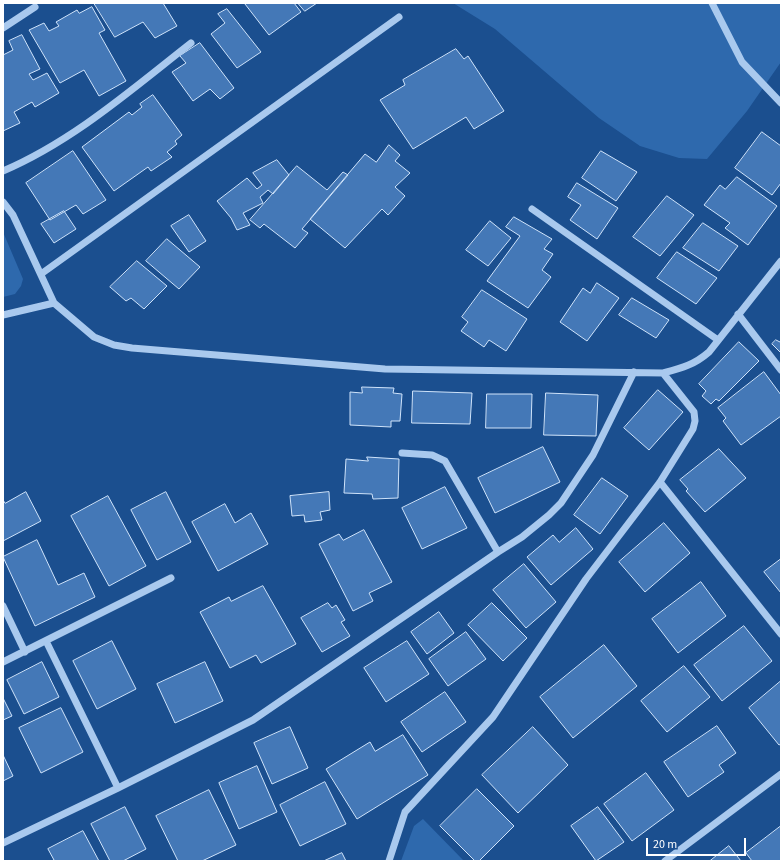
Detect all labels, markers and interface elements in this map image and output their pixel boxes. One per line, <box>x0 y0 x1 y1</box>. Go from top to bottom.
scale bar <box>648 830 748 856</box>
text: 20 m <box>653 836 677 853</box>

